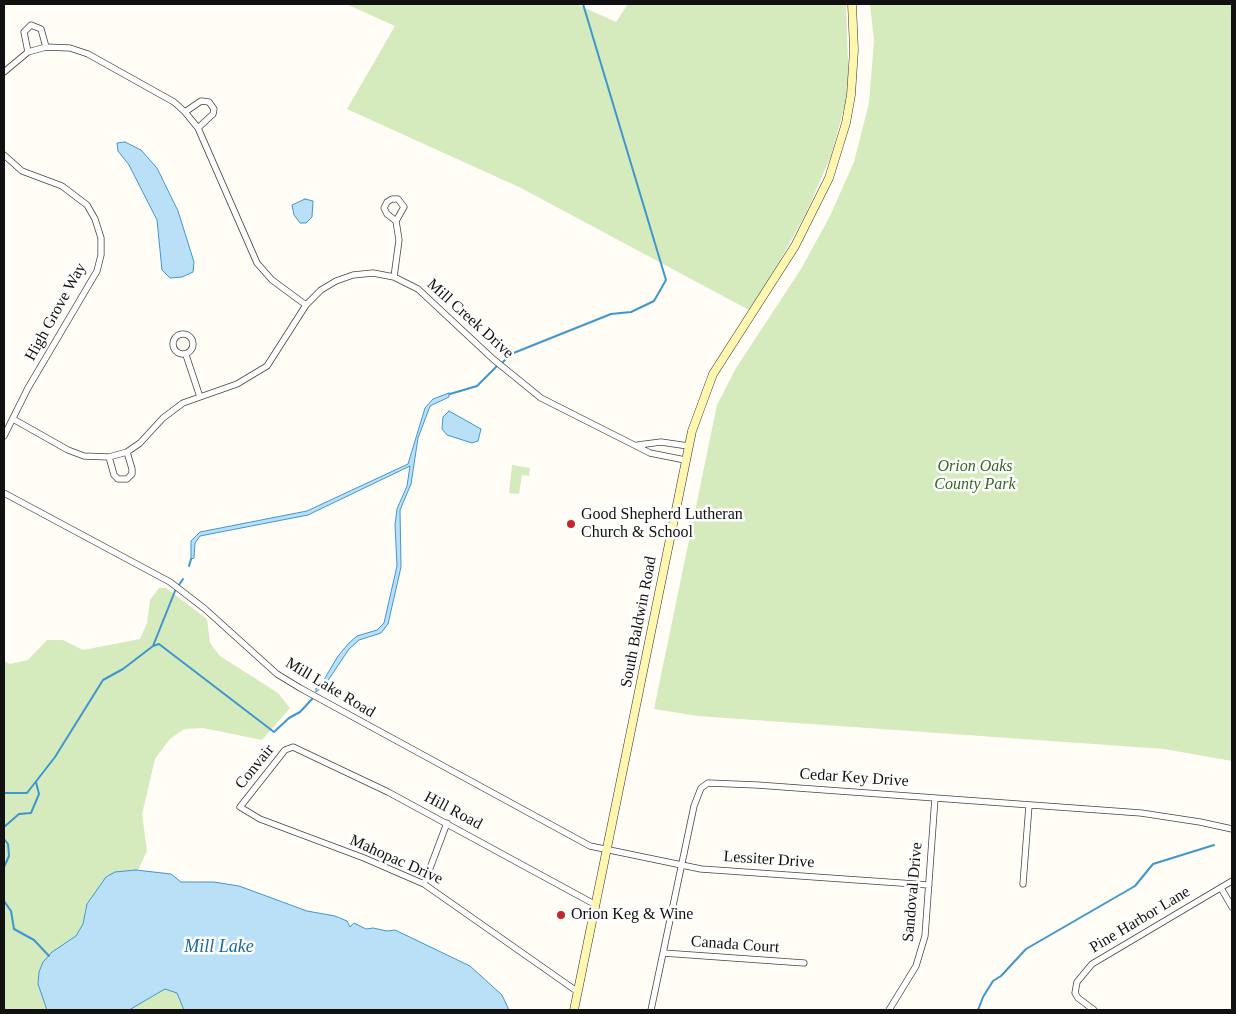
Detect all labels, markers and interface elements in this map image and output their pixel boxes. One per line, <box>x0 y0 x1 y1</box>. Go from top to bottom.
street label: High Grove Way <box>21 260 91 364</box>
street label: Mill Creek Drive <box>423 275 517 363</box>
park label: Orion Oaks County Park <box>934 457 1016 495</box>
place label: Good Shepherd Lutheran Church & School <box>581 505 743 543</box>
marker: Good Shepherd Lutheran Church & School <box>565 518 577 530</box>
street label: South Baldwin Road <box>617 555 661 689</box>
street label: Mill Lake Road <box>282 654 378 722</box>
street label: Convair <box>231 741 279 793</box>
street label: Cedar Key Drive <box>799 765 909 791</box>
street label: Hill Road <box>421 788 485 834</box>
street label: Mahopac Drive <box>346 831 446 889</box>
street label: Sandoval Drive <box>899 841 927 943</box>
street label: Lessiter Drive <box>723 847 815 873</box>
street label: Pine Harbor Lane <box>1086 882 1194 958</box>
place label: Orion Keg & Wine <box>571 905 693 925</box>
marker: Orion Keg & Wine <box>555 909 567 921</box>
street label: Canada Court <box>690 932 780 958</box>
water label: Mill Lake <box>184 936 254 958</box>

